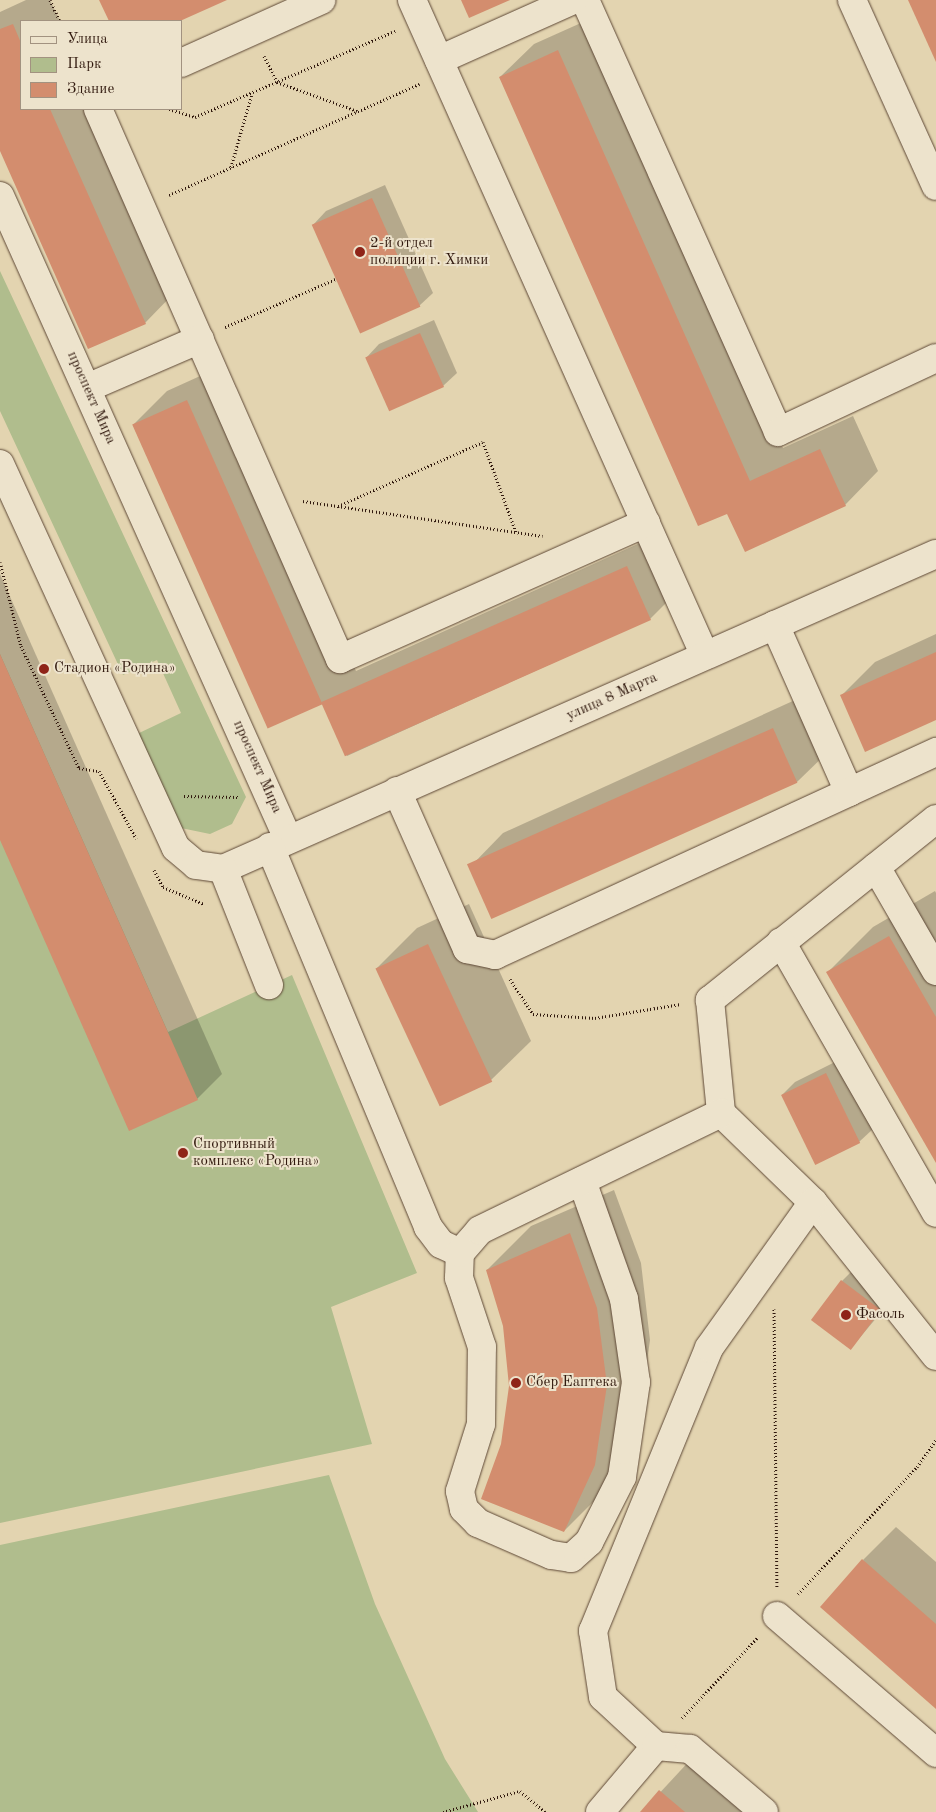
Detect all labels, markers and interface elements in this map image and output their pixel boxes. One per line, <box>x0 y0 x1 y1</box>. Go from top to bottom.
legend <box>20 20 182 110</box>
text: Улица <box>67 32 108 47</box>
text: Парк <box>67 57 102 72</box>
text: Здание <box>67 82 114 97</box>
place label: 2-й отдел полиции г. Химки <box>370 234 488 269</box>
marker: 2-й отдел полиции г. Химки <box>354 246 366 258</box>
street label: проспект Мира <box>62 349 120 447</box>
place label: Стадион «Родина» <box>54 660 176 678</box>
marker: Стадион «Родина» <box>38 663 50 675</box>
street label: улица 8 Марта <box>564 669 660 725</box>
street label: проспект Мира <box>228 718 286 816</box>
place label: Спортивный комплекс «Родина» <box>193 1135 319 1170</box>
marker: Спортивный комплекс «Родина» <box>177 1147 189 1159</box>
place label: Фасоль <box>856 1306 905 1324</box>
marker: Фасоль <box>840 1309 852 1321</box>
place label: Сбер Еаптека <box>526 1374 617 1392</box>
marker: Сбер Еаптека <box>510 1377 522 1389</box>

